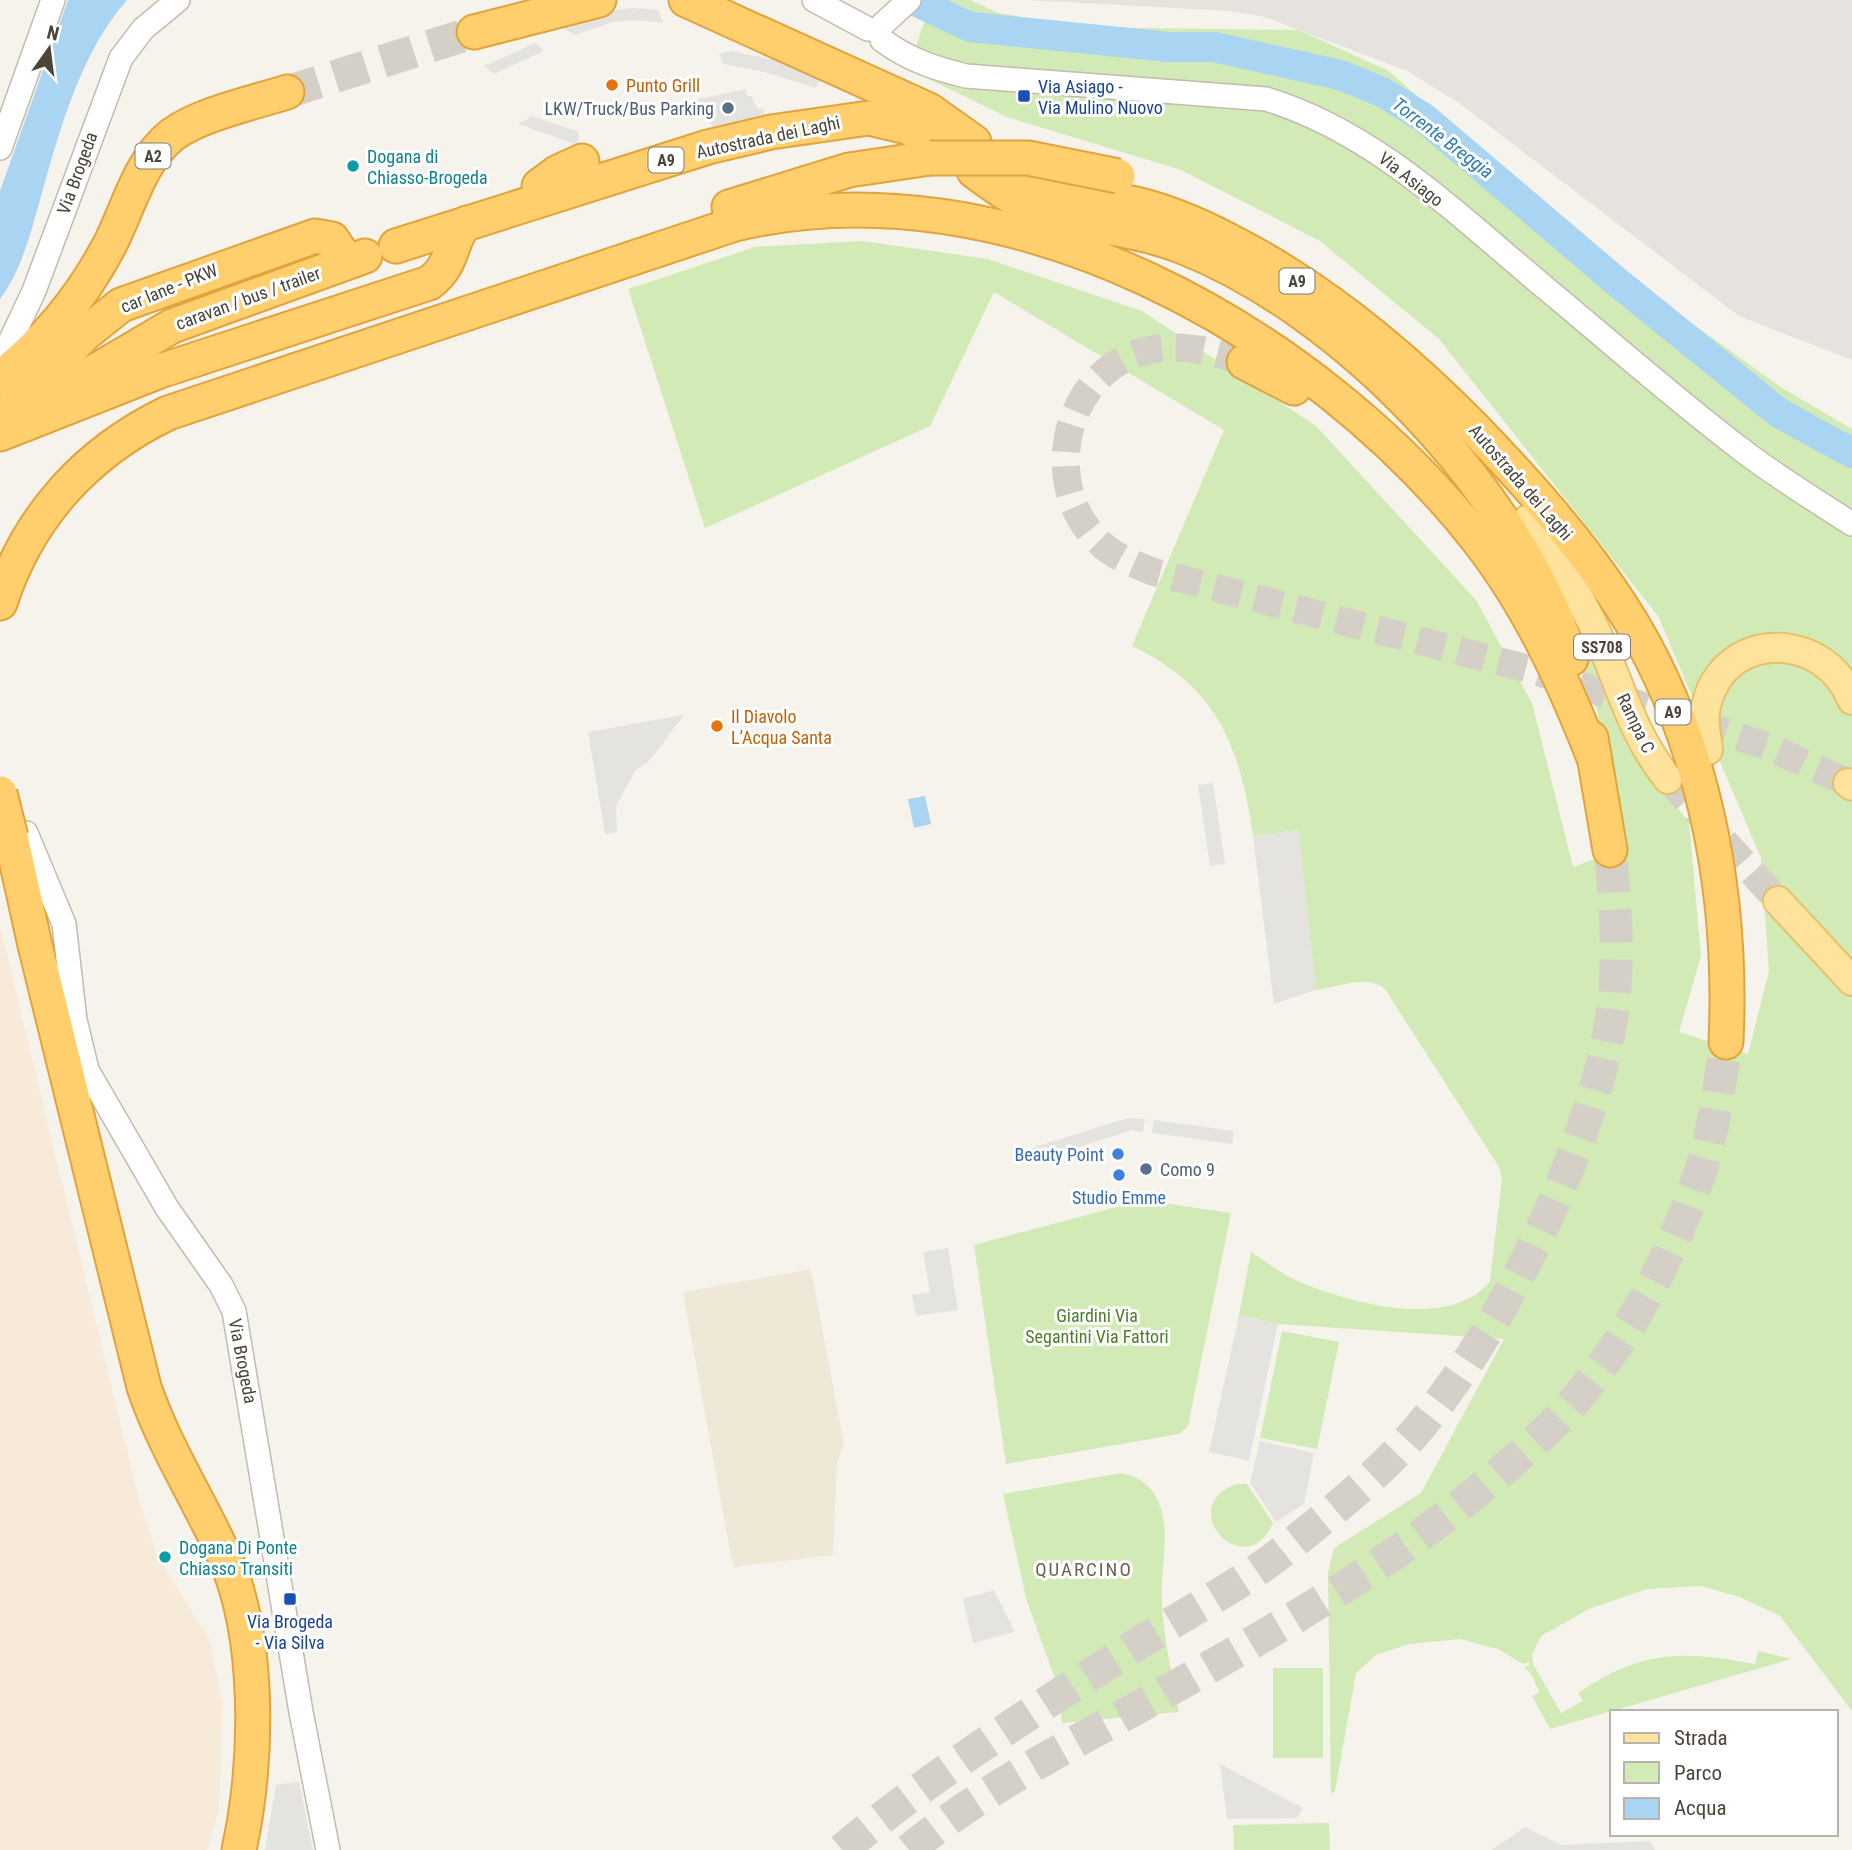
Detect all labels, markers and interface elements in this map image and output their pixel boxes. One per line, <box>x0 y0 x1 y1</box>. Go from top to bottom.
north arrow <box>14 14 84 84</box>
text: N <box>45 20 61 46</box>
place label: Punto Grill <box>626 75 700 96</box>
place label: Via Asiago - Via Mulino Nuovo <box>1038 76 1163 118</box>
marker: Punto Grill <box>604 77 620 93</box>
marker: Via Asiago - Via Mulino Nuovo <box>1016 88 1032 104</box>
water label: Torrente Breggia <box>1388 93 1498 183</box>
place label: LKW/Truck/Bus Parking <box>545 98 714 119</box>
marker: LKW/Truck/Bus Parking <box>720 100 736 116</box>
street label: Autostrada dei Laghi <box>694 111 842 163</box>
street label: Via Brogeda <box>52 129 102 217</box>
road number: A2 <box>136 144 170 168</box>
place label: Dogana di Chiasso-Brogeda <box>367 146 488 188</box>
street label: Via Asiago <box>1374 147 1448 211</box>
road number: A9 <box>648 148 684 172</box>
marker: Dogana di Chiasso-Brogeda <box>345 158 361 174</box>
street label: car lane - PKW <box>117 259 221 317</box>
street label: caravan / bus / trailer <box>173 262 324 334</box>
road number: A9 <box>1280 268 1314 294</box>
street label: Autostrada dei Laghi <box>1465 420 1577 544</box>
road number: SS708 <box>1574 634 1630 660</box>
street label: Rampa C <box>1613 690 1659 756</box>
road number: A9 <box>1656 699 1690 724</box>
place label: Il Diavolo L’Acqua Santa <box>731 706 832 748</box>
marker: Il Diavolo L’Acqua Santa <box>709 718 725 734</box>
place label: Beauty Point <box>1014 1144 1104 1165</box>
marker: Beauty Point <box>1110 1146 1126 1162</box>
place label: Como 9 <box>1160 1159 1215 1180</box>
marker: Como 9 <box>1138 1161 1154 1177</box>
marker: Studio Emme <box>1111 1167 1127 1183</box>
place label: Studio Emme <box>1072 1187 1166 1208</box>
park label: Giardini Via Segantini Via Fattori <box>1025 1305 1169 1347</box>
street label: Via Brogeda <box>224 1317 262 1405</box>
place label: Dogana Di Ponte Chiasso Transiti <box>179 1537 297 1579</box>
marker: Dogana Di Ponte Chiasso Transiti <box>157 1549 173 1565</box>
district label: QUARCINO <box>1035 1558 1133 1581</box>
marker: Via Brogeda - Via Silva <box>282 1591 298 1607</box>
place label: Via Brogeda - Via Silva <box>247 1611 333 1653</box>
legend <box>1610 1710 1838 1836</box>
text: Strada <box>1674 1726 1728 1750</box>
text: Parco <box>1674 1761 1722 1785</box>
text: Acqua <box>1674 1796 1727 1820</box>

